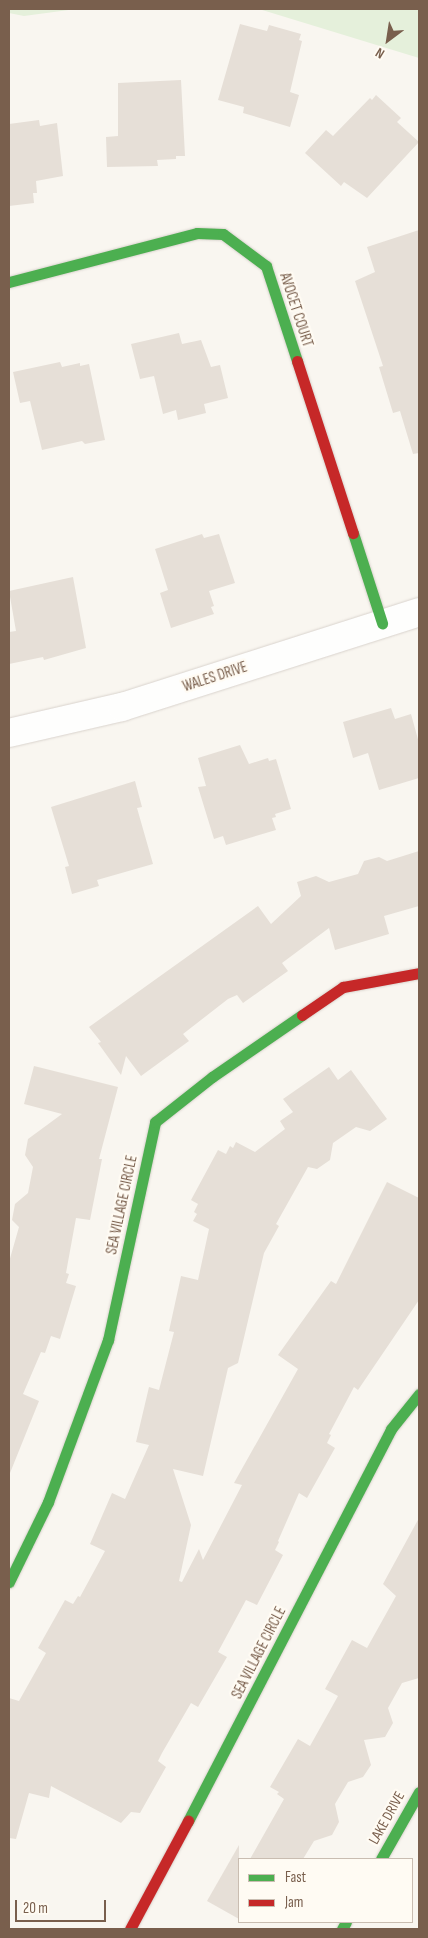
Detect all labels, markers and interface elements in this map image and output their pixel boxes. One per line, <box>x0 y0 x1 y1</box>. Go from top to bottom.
north arrow <box>363 15 413 65</box>
text: N <box>372 44 388 63</box>
street label: AVOCET COURT <box>276 271 316 349</box>
street label: WALES DRIVE <box>181 658 249 696</box>
street label: SEA VILLAGE CIRCLE <box>103 1154 141 1256</box>
street label: SEA VILLAGE CIRCLE <box>228 1604 290 1702</box>
street label: LAKE DRIVE <box>365 1788 409 1848</box>
legend <box>238 1858 413 1923</box>
text: Fast <box>285 1868 306 1887</box>
scale bar <box>18 1890 109 1922</box>
text: Jam <box>285 1893 303 1912</box>
text: 20 m <box>23 1899 48 1918</box>

